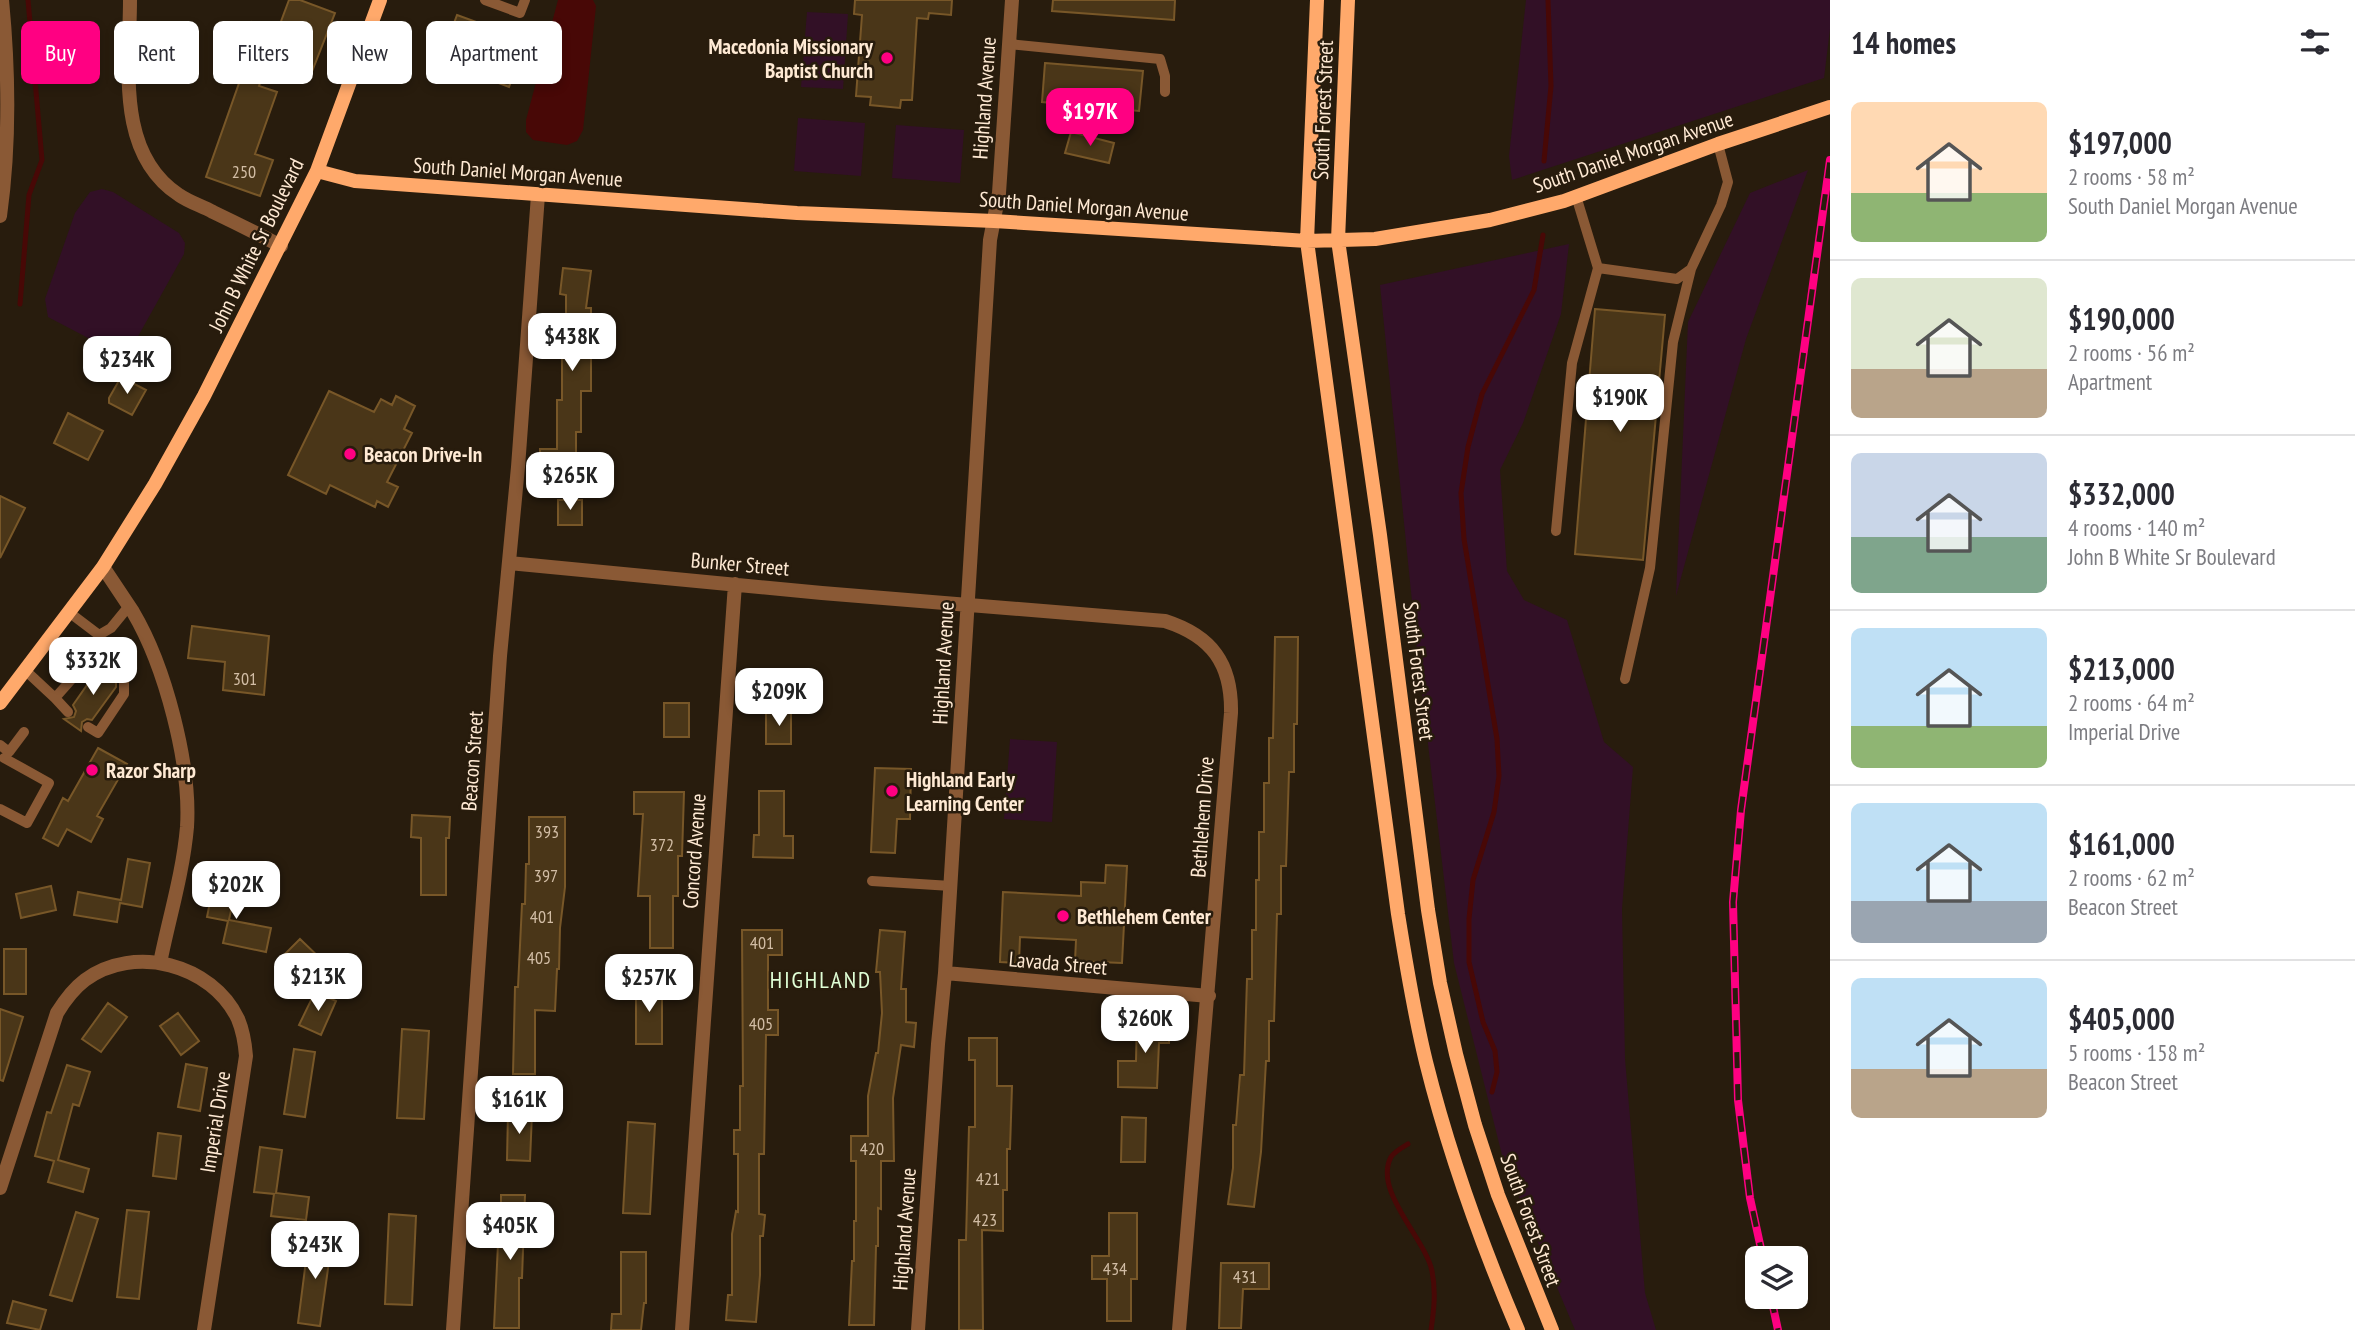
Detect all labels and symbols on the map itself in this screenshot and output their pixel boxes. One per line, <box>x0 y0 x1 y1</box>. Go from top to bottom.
place label: Macedonia Missionary Baptist Church <box>708 33 874 84</box>
street label: Highland Avenue <box>966 36 1002 160</box>
street label: South Forest Street <box>1307 40 1339 180</box>
marker: Macedonia Missionary Baptist Church <box>879 50 895 66</box>
pin: $197K <box>1041 88 1139 148</box>
street label: South Daniel Morgan Avenue <box>1529 105 1737 199</box>
street label: South Daniel Morgan Avenue <box>412 151 624 193</box>
street label: John B White Sr Boulevard <box>202 154 310 337</box>
house number: 250 <box>232 160 256 183</box>
street label: South Daniel Morgan Avenue <box>978 185 1190 227</box>
pin: $438K <box>523 314 621 373</box>
pin: $234K <box>78 336 176 396</box>
pin: $190K <box>1571 374 1669 434</box>
place label: Beacon Drive-In <box>364 441 482 468</box>
marker: Beacon Drive-In <box>342 446 358 462</box>
pin: $265K <box>521 452 619 512</box>
street label: Bunker Street <box>690 546 790 582</box>
street label: South Forest Street <box>1397 600 1441 742</box>
street label: Highland Avenue <box>926 601 960 725</box>
pin: $332K <box>44 638 142 697</box>
house number: 301 <box>233 667 257 690</box>
pin: $209K <box>730 668 828 728</box>
street label: Beacon Street <box>455 710 489 812</box>
street label: Bethlehem Drive <box>1184 756 1220 878</box>
place label: Razor Sharp <box>106 757 196 784</box>
marker: Razor Sharp <box>84 762 100 778</box>
place label: Highland Early Learning Center <box>906 766 1025 817</box>
marker: Highland Early Learning Center <box>884 783 900 799</box>
street label: Concord Avenue <box>677 793 711 909</box>
house number: 393 <box>535 820 559 843</box>
house number: 372 <box>650 833 674 856</box>
pin: $202K <box>187 862 285 921</box>
house number: 397 <box>534 864 558 887</box>
place label: Bethlehem Center <box>1077 903 1212 930</box>
house number: 401 <box>530 905 554 928</box>
marker: Bethlehem Center <box>1055 908 1071 924</box>
house number: 401 <box>750 931 774 954</box>
street label: Lavada Street <box>1008 945 1109 981</box>
house number: 405 <box>527 946 551 969</box>
pin: $213K <box>269 954 367 1013</box>
pin: $257K <box>600 954 698 1014</box>
district label: HIGHLAND <box>770 965 872 994</box>
pin: $260K <box>1096 996 1194 1055</box>
house number: 405 <box>749 1012 773 1035</box>
street label: Imperial Drive <box>194 1069 236 1175</box>
pin: $161K <box>470 1076 568 1136</box>
house number: 420 <box>860 1137 884 1160</box>
street label: South Forest Street <box>1494 1150 1568 1290</box>
street label: Highland Avenue <box>886 1167 922 1291</box>
house number: 421 <box>976 1167 1000 1190</box>
pin: $405K <box>461 1202 559 1262</box>
house number: 423 <box>973 1208 997 1231</box>
pin: $243K <box>266 1222 364 1281</box>
house number: 434 <box>1103 1257 1127 1280</box>
house number: 431 <box>1233 1265 1257 1288</box>

